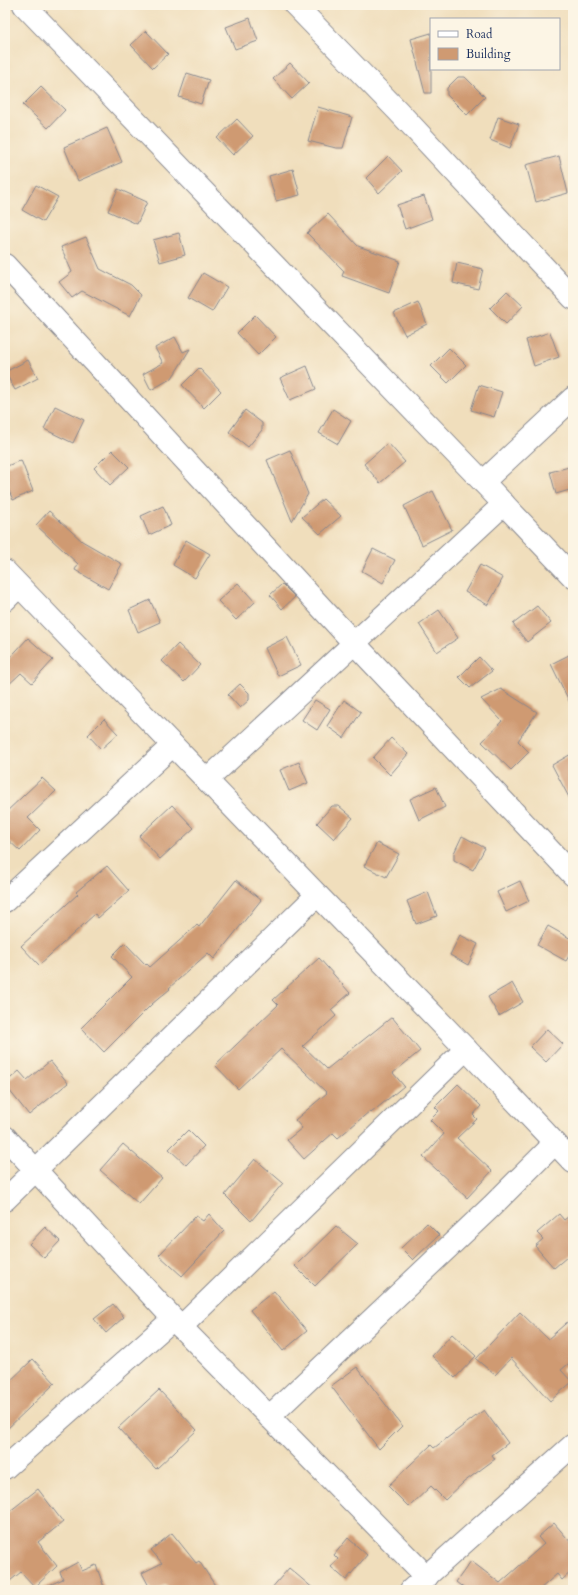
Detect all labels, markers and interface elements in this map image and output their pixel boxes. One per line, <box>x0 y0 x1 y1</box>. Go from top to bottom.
legend <box>430 18 560 70</box>
text: Road <box>466 26 493 42</box>
text: Building <box>466 46 511 62</box>

